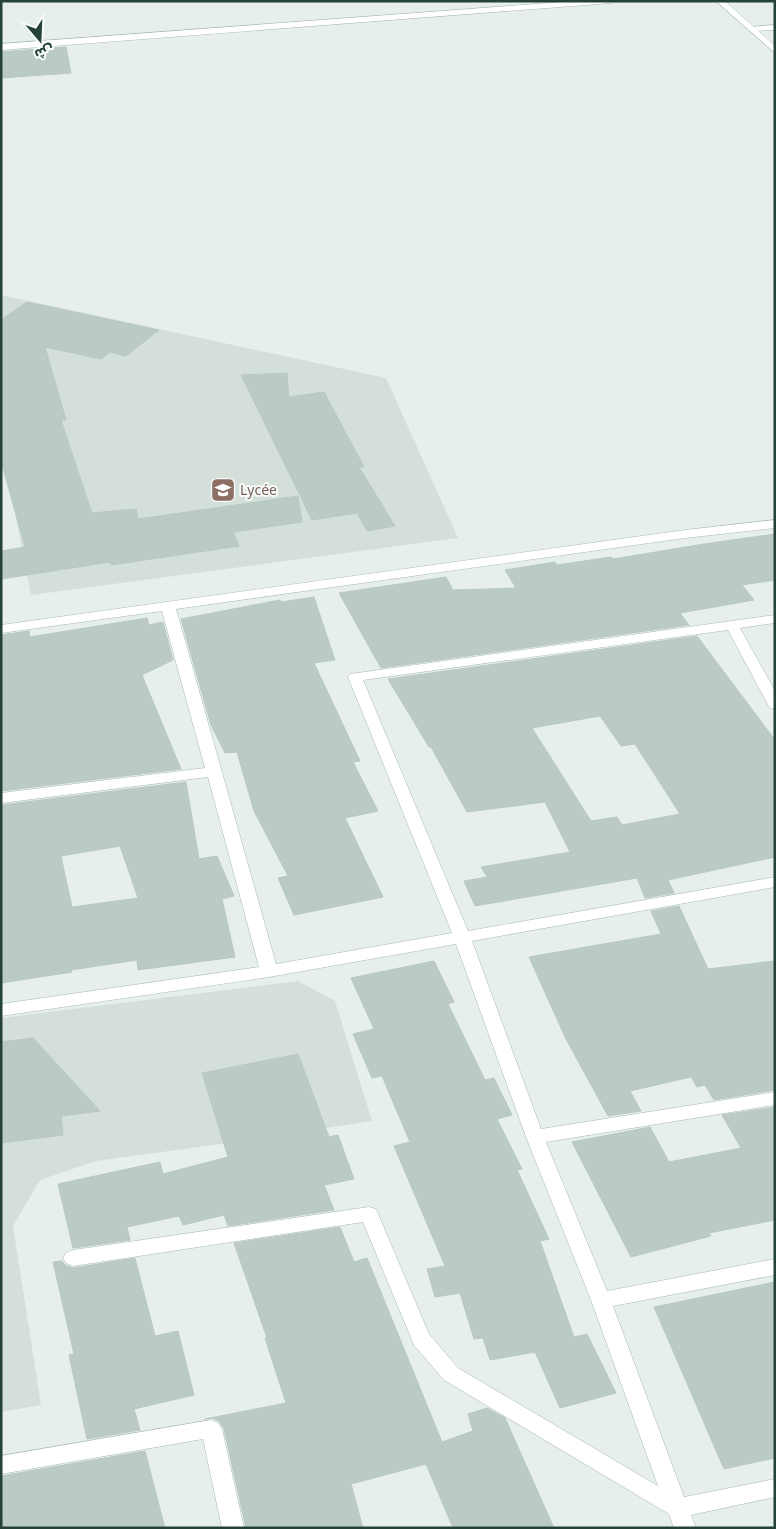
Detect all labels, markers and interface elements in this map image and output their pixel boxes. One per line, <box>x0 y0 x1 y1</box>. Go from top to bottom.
north arrow <box>15 15 65 65</box>
text: ش <box>32 41 57 65</box>
school or university icon: Lycée <box>210 477 236 503</box>
place label: Lycée <box>240 480 277 499</box>

